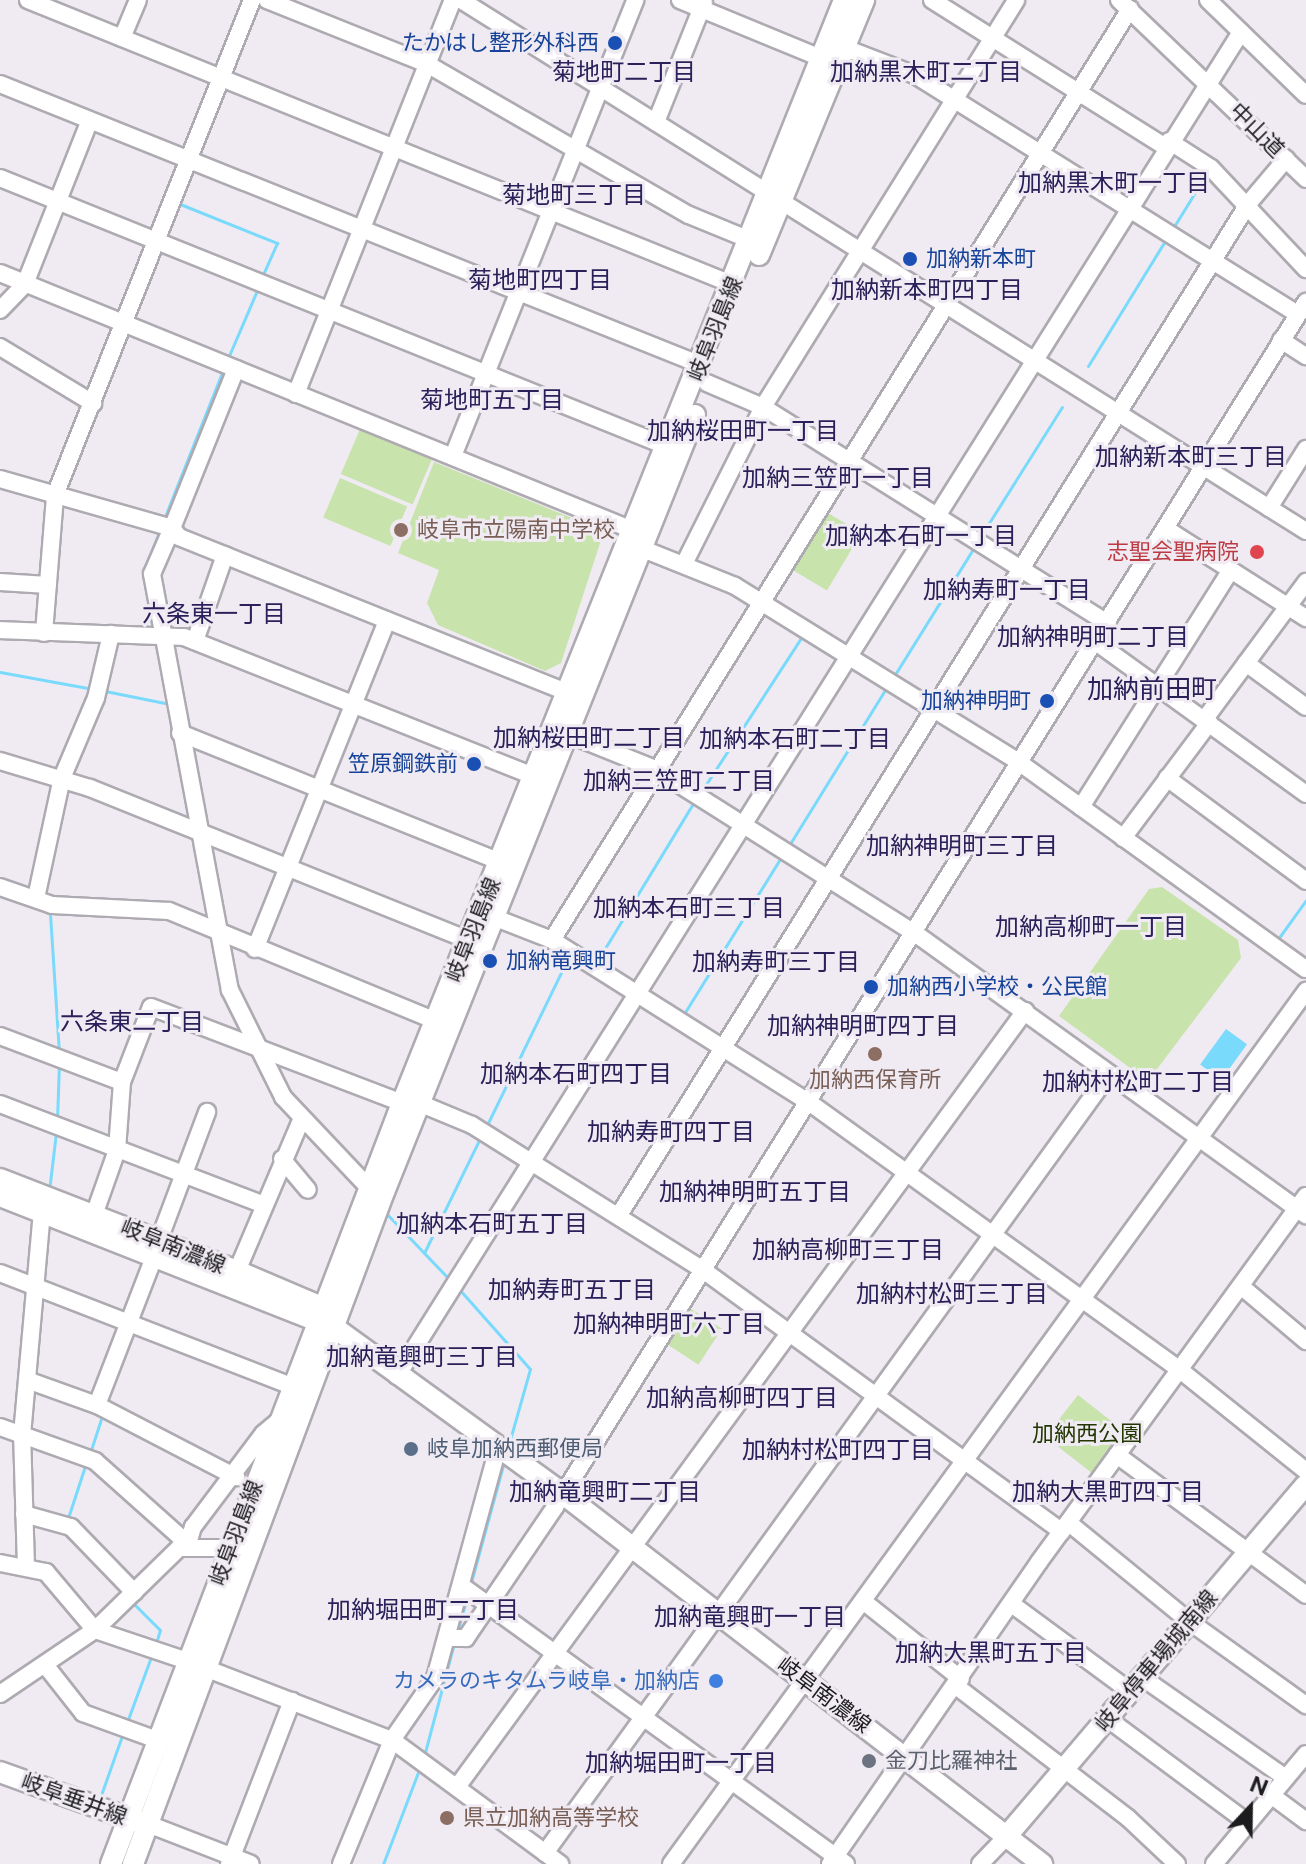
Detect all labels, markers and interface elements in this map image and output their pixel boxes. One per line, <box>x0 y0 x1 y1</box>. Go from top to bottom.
place label: たかはし整形外科西 <box>401 30 599 56</box>
marker: たかはし整形外科西 <box>606 34 624 52</box>
district label: 菊地町二丁目 <box>552 58 696 86</box>
district label: 加納黒木町二丁目 <box>830 58 1022 86</box>
street label: 中山道 <box>1224 97 1290 163</box>
district label: 加納黒木町一丁目 <box>1018 169 1210 197</box>
district label: 菊地町三丁目 <box>502 181 646 209</box>
place label: 加納新本町 <box>926 246 1036 272</box>
marker: 加納新本町 <box>901 250 919 268</box>
district label: 菊地町四丁目 <box>468 266 612 294</box>
street label: 岐阜羽島線 <box>682 273 748 385</box>
district label: 加納新本町四丁目 <box>831 276 1023 304</box>
district label: 菊地町五丁目 <box>420 386 564 414</box>
district label: 加納桜田町一丁目 <box>647 417 839 445</box>
district label: 加納新本町三丁目 <box>1095 443 1287 471</box>
district label: 加納三笠町一丁目 <box>742 464 934 492</box>
place label: 岐阜市立陽南中学校 <box>417 517 615 543</box>
marker: 岐阜市立陽南中学校 <box>392 521 410 539</box>
district label: 加納本石町一丁目 <box>825 522 1017 550</box>
place label: 志聖会聖病院 <box>1107 539 1239 565</box>
marker: 志聖会聖病院 <box>1246 541 1268 563</box>
district label: 加納寿町一丁目 <box>923 576 1091 604</box>
district label: 六条東一丁目 <box>142 600 286 628</box>
district label: 加納神明町二丁目 <box>997 623 1189 651</box>
district label: 加納前田町 <box>1087 673 1217 705</box>
place label: 加納神明町 <box>921 688 1031 714</box>
marker: 加納神明町 <box>1038 692 1056 710</box>
district label: 加納桜田町二丁目 <box>493 724 685 752</box>
district label: 加納本石町二丁目 <box>699 725 891 753</box>
place label: 笠原鋼鉄前 <box>348 751 458 777</box>
marker: 笠原鋼鉄前 <box>465 755 483 773</box>
district label: 加納三笠町二丁目 <box>583 767 775 795</box>
district label: 加納神明町三丁目 <box>866 832 1058 860</box>
street label: 岐阜羽島線 <box>440 874 506 986</box>
district label: 加納本石町三丁目 <box>593 894 785 922</box>
district label: 加納高柳町一丁目 <box>995 913 1187 941</box>
place label: 加納竜興町 <box>506 948 616 974</box>
district label: 加納寿町三丁目 <box>692 948 860 976</box>
marker: 加納竜興町 <box>481 952 499 970</box>
place label: 加納西小学校・公民館 <box>887 974 1107 1000</box>
marker: 加納西小学校・公民館 <box>862 978 880 996</box>
district label: 六条東二丁目 <box>60 1008 204 1036</box>
district label: 加納神明町四丁目 <box>767 1012 959 1040</box>
marker: 加納西保育所 <box>866 1045 884 1063</box>
district label: 加納本石町四丁目 <box>480 1060 672 1088</box>
place label: 加納西保育所 <box>809 1067 941 1093</box>
district label: 加納村松町二丁目 <box>1042 1068 1234 1096</box>
district label: 加納寿町四丁目 <box>587 1118 755 1146</box>
district label: 加納神明町五丁目 <box>659 1178 851 1206</box>
district label: 加納本石町五丁目 <box>396 1210 588 1238</box>
street label: 岐阜南濃線 <box>117 1213 229 1279</box>
district label: 加納高柳町三丁目 <box>752 1236 944 1264</box>
district label: 加納寿町五丁目 <box>488 1276 656 1304</box>
district label: 加納村松町三丁目 <box>856 1280 1048 1308</box>
district label: 加納神明町六丁目 <box>573 1310 765 1338</box>
district label: 加納竜興町三丁目 <box>326 1343 518 1371</box>
district label: 加納高柳町四丁目 <box>646 1384 838 1412</box>
park label: 加納西公園 <box>1032 1421 1142 1447</box>
place label: 岐阜加納西郵便局 <box>427 1436 603 1462</box>
district label: 加納村松町四丁目 <box>742 1436 934 1464</box>
marker: 岐阜加納西郵便局 <box>402 1440 420 1458</box>
street label: 岐阜羽島線 <box>204 1477 268 1589</box>
district label: 加納竜興町二丁目 <box>509 1478 701 1506</box>
district label: 加納大黒町四丁目 <box>1012 1478 1204 1506</box>
street label: 岐阜停車場城南線 <box>1089 1585 1223 1737</box>
district label: 加納堀田町二丁目 <box>327 1596 519 1624</box>
district label: 加納竜興町一丁目 <box>654 1603 846 1631</box>
district label: 加納大黒町五丁目 <box>895 1639 1087 1667</box>
street label: 岐阜南濃線 <box>772 1651 876 1739</box>
place label: カメラのキタムラ岐阜・加納店 <box>392 1668 700 1694</box>
marker: カメラのキタムラ岐阜・加納店 <box>707 1672 725 1690</box>
place label: 金刀比羅神社 <box>885 1748 1017 1774</box>
district label: 加納堀田町一丁目 <box>585 1749 777 1777</box>
marker: 金刀比羅神社 <box>860 1752 878 1770</box>
street label: 岐阜垂井線 <box>18 1768 130 1830</box>
north arrow <box>1210 1768 1290 1848</box>
text: N <box>1246 1770 1272 1801</box>
place label: 県立加納高等学校 <box>463 1805 639 1831</box>
marker: 県立加納高等学校 <box>438 1809 456 1827</box>

